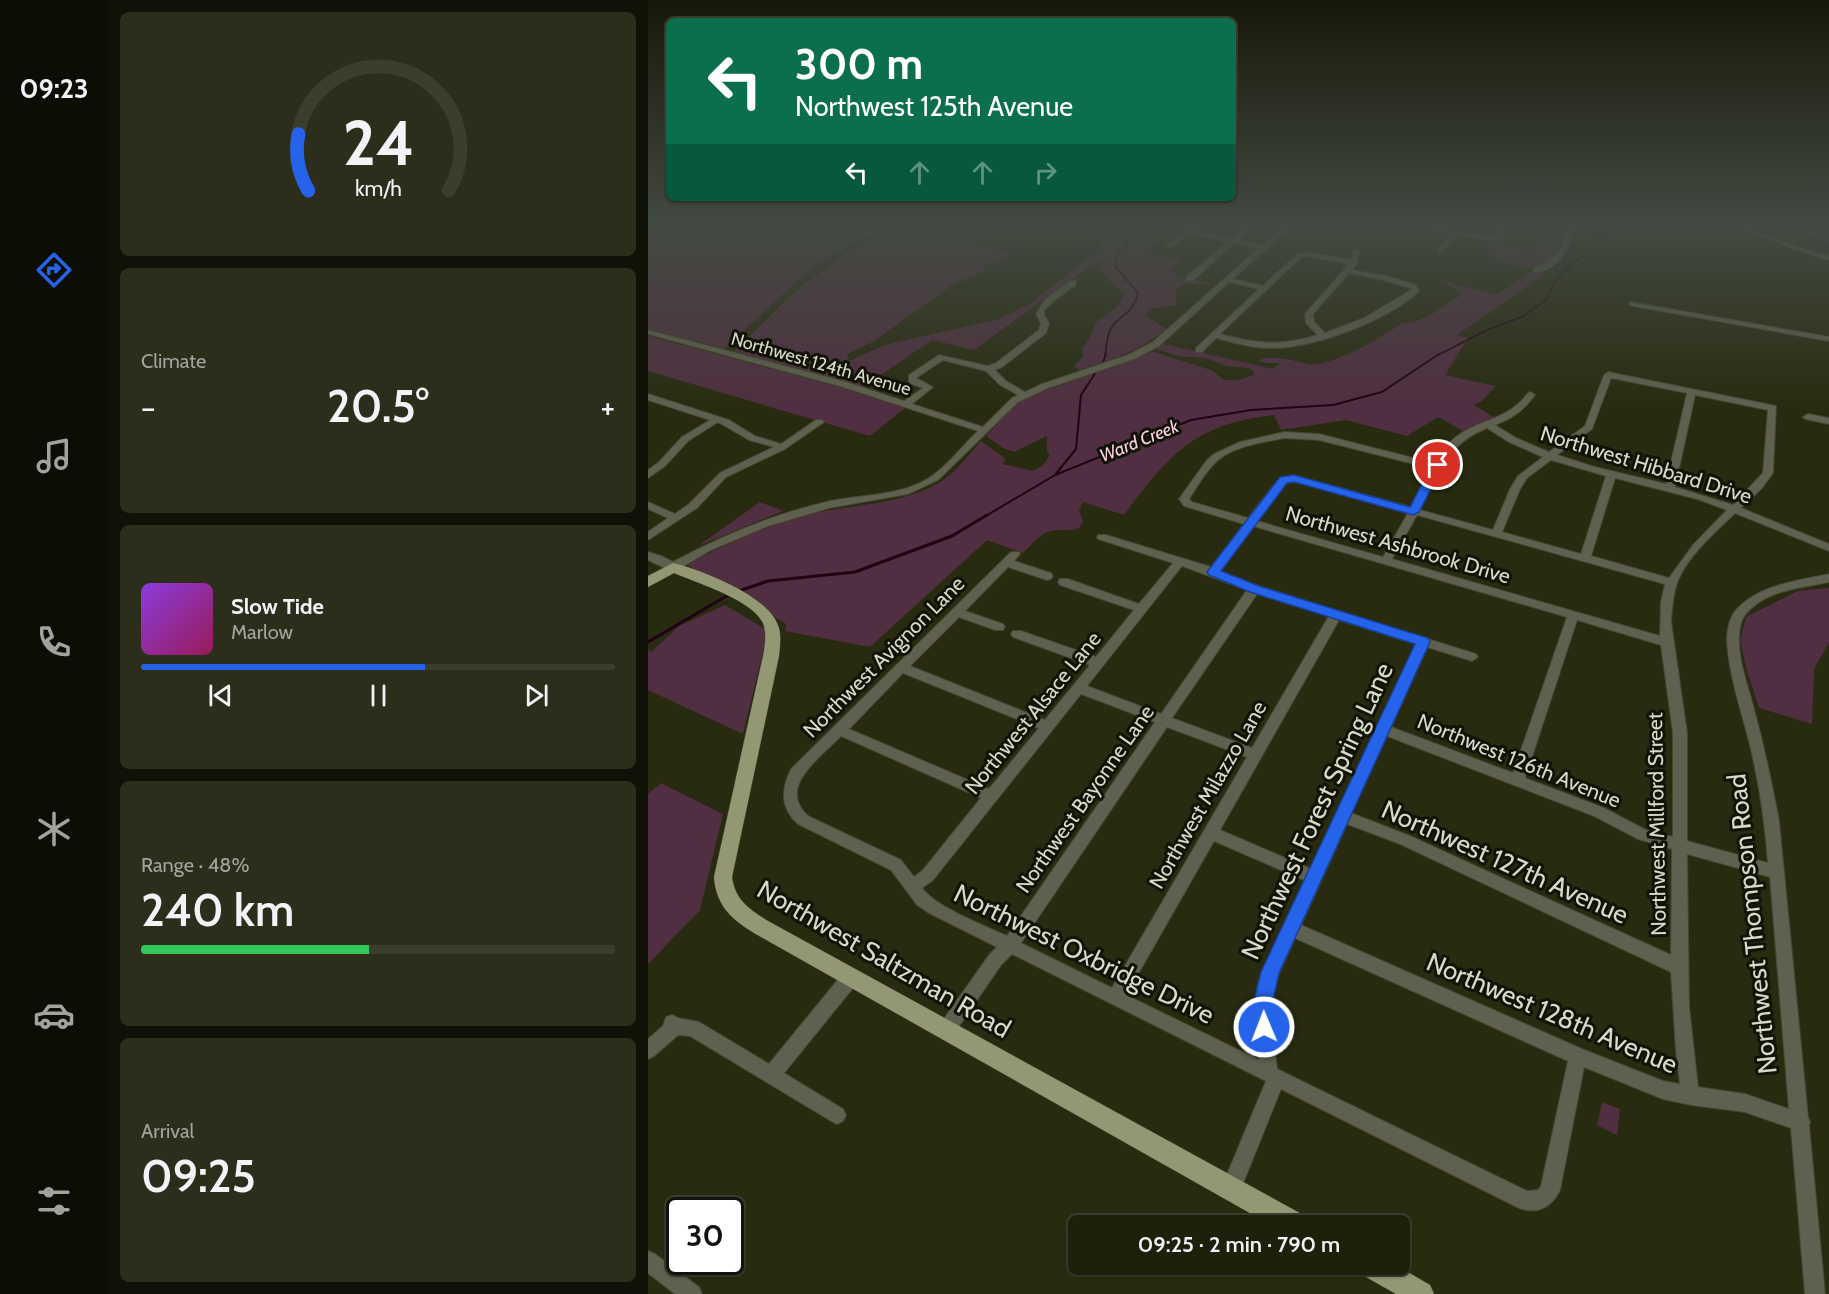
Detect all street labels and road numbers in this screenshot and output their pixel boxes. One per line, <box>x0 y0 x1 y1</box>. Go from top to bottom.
street label: Northwest 124th Avenue <box>729 328 913 400</box>
street label: Northwest Hibbard Drive <box>1537 420 1755 509</box>
street label: Northwest Ashbrook Drive <box>1283 500 1514 589</box>
street label: Northwest Avignon Lane <box>798 571 970 742</box>
street label: Northwest Alsace Lane <box>959 626 1106 799</box>
street label: Northwest Forest Spring Lane <box>1234 658 1400 964</box>
street label: Northwest Milazzo Lane <box>1144 696 1272 893</box>
street label: Northwest Bayonne Lane <box>1010 700 1159 897</box>
street label: Northwest 126th Avenue <box>1414 708 1625 813</box>
street label: Northwest Millford Street <box>1642 712 1671 936</box>
street label: Northwest Thompson Road <box>1720 772 1784 1076</box>
street label: Northwest 127th Avenue <box>1377 793 1633 931</box>
street label: Northwest Saltzman Road <box>752 873 1016 1045</box>
street label: Northwest Oxbridge Drive <box>949 877 1219 1031</box>
street label: Northwest 128th Avenue <box>1422 946 1682 1080</box>

